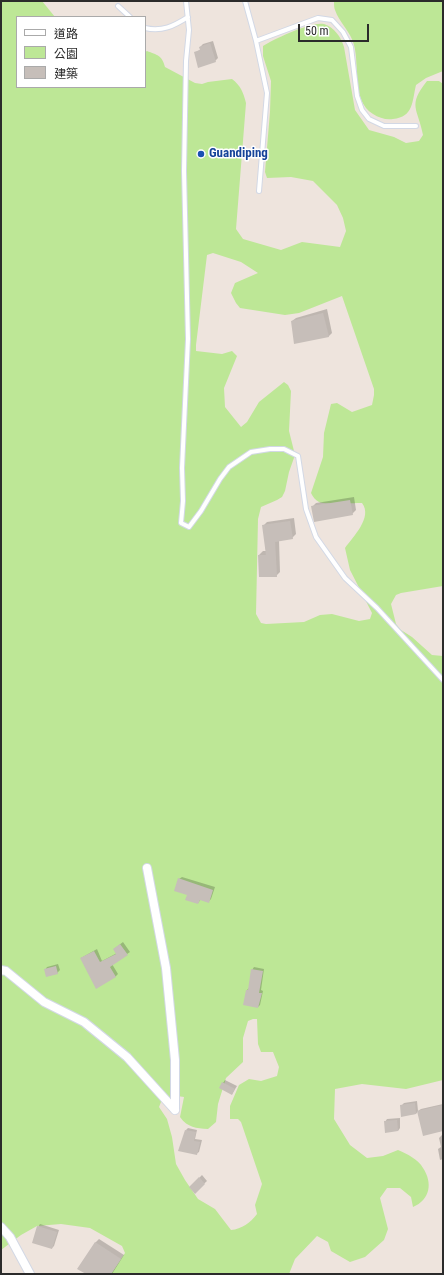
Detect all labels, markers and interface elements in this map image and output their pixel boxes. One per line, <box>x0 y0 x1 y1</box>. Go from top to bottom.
legend <box>16 16 146 88</box>
scale bar <box>300 16 371 42</box>
text: 50 m <box>305 24 329 38</box>
text: 道路 <box>54 27 78 41</box>
text: 公園 <box>54 47 78 61</box>
text: 建築 <box>54 67 78 81</box>
place label: Guandiping <box>209 146 268 162</box>
marker: Guandiping <box>196 149 206 159</box>

